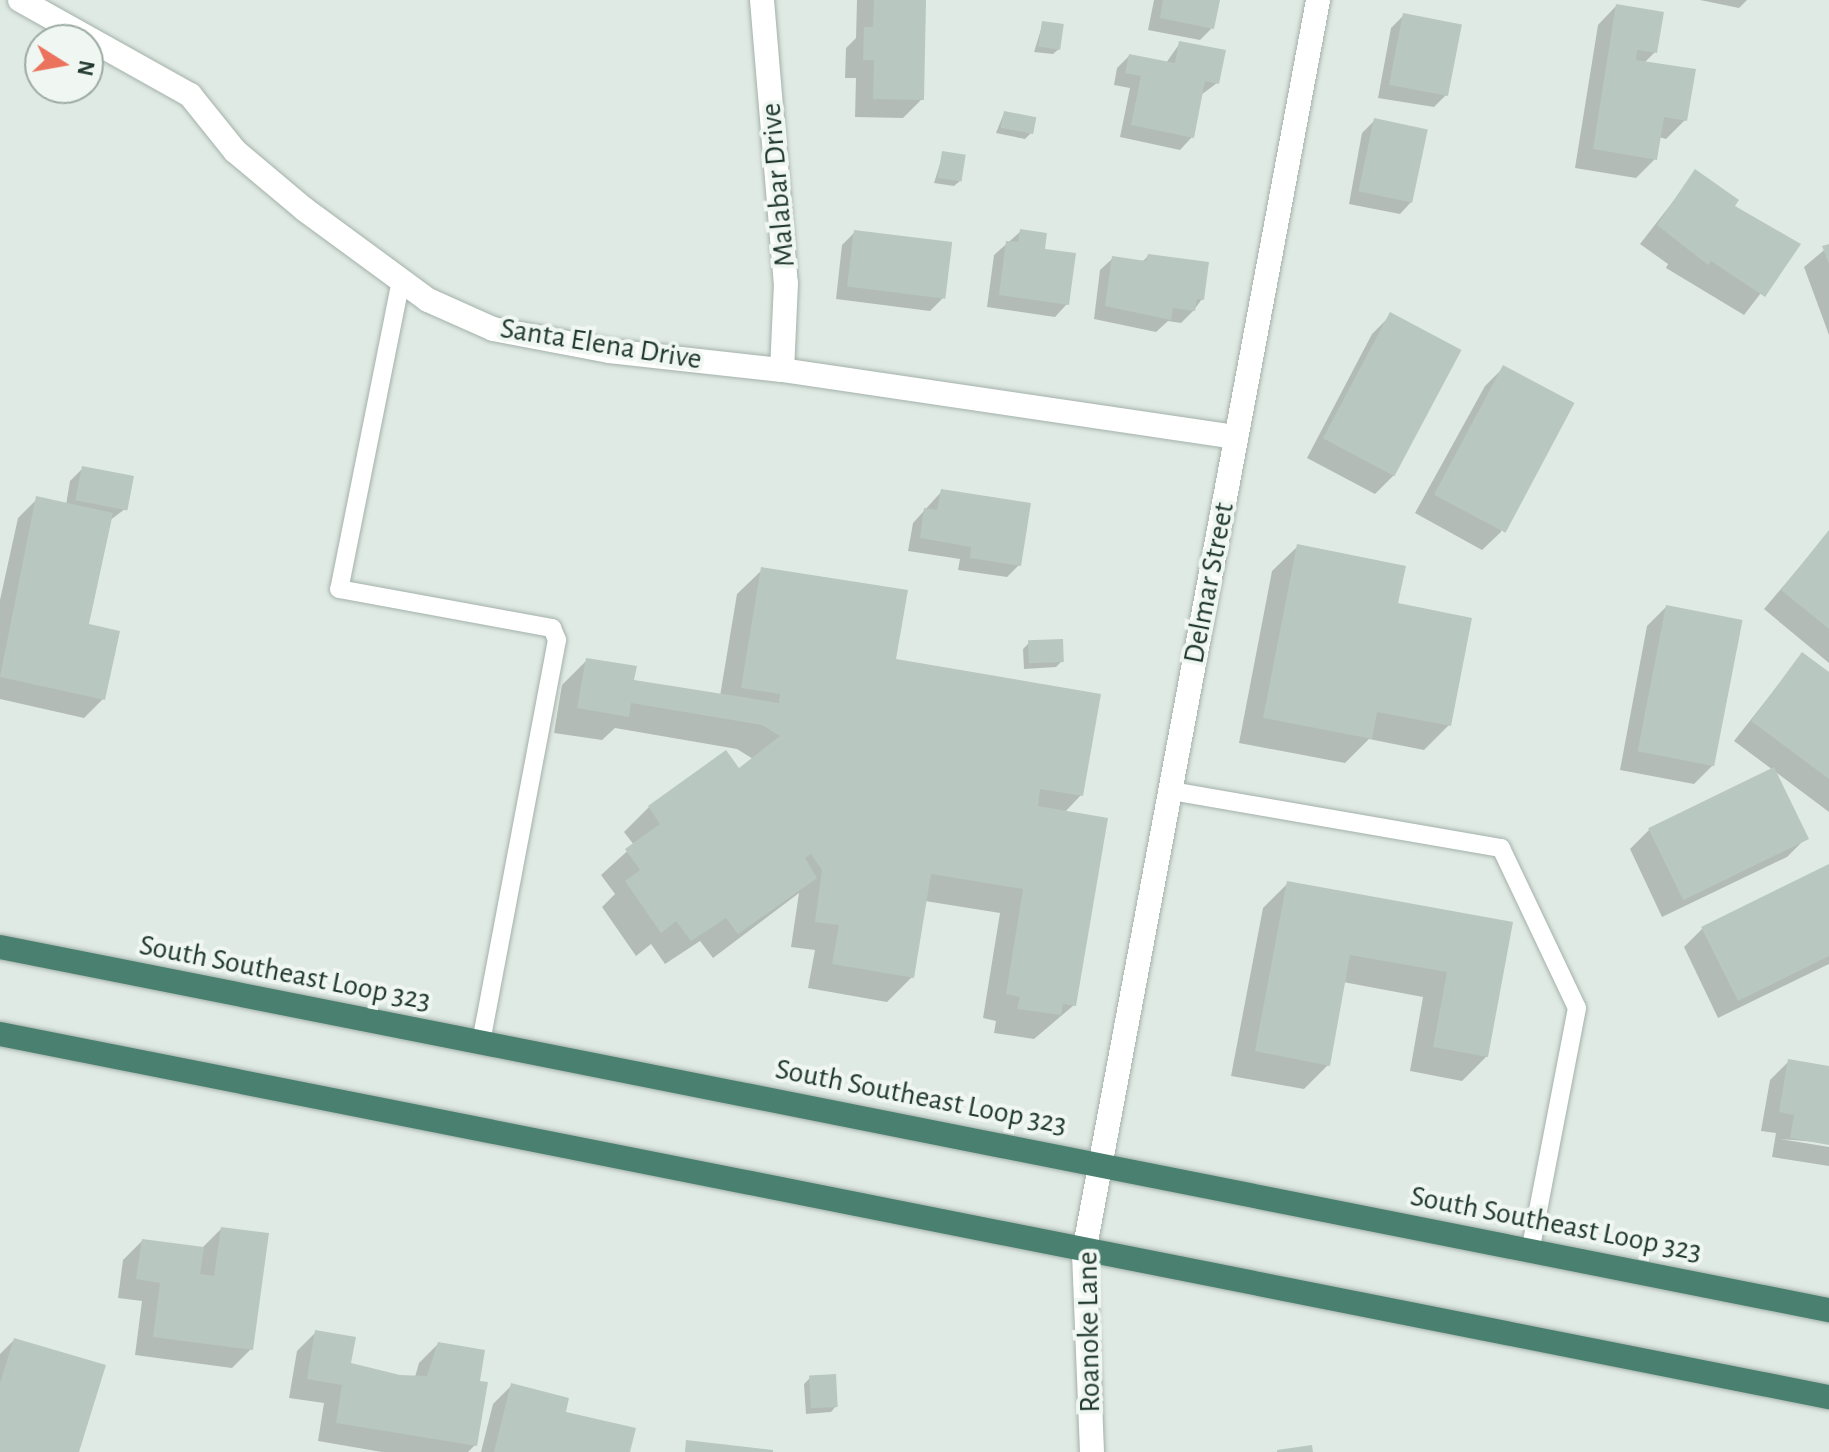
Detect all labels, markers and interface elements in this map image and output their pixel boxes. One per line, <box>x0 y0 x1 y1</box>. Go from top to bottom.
north arrow <box>24 24 104 104</box>
text: N <box>73 59 98 78</box>
street label: Malabar Drive <box>753 101 803 269</box>
street label: Santa Elena Drive <box>498 310 704 378</box>
street label: Delmar Street <box>1176 499 1242 667</box>
street label: South Southeast Loop 323 <box>136 927 434 1019</box>
street label: South Southeast Loop 323 <box>772 1051 1070 1143</box>
street label: South Southeast Loop 323 <box>1407 1178 1705 1270</box>
street label: Roanoke Lane <box>1070 1251 1108 1413</box>

